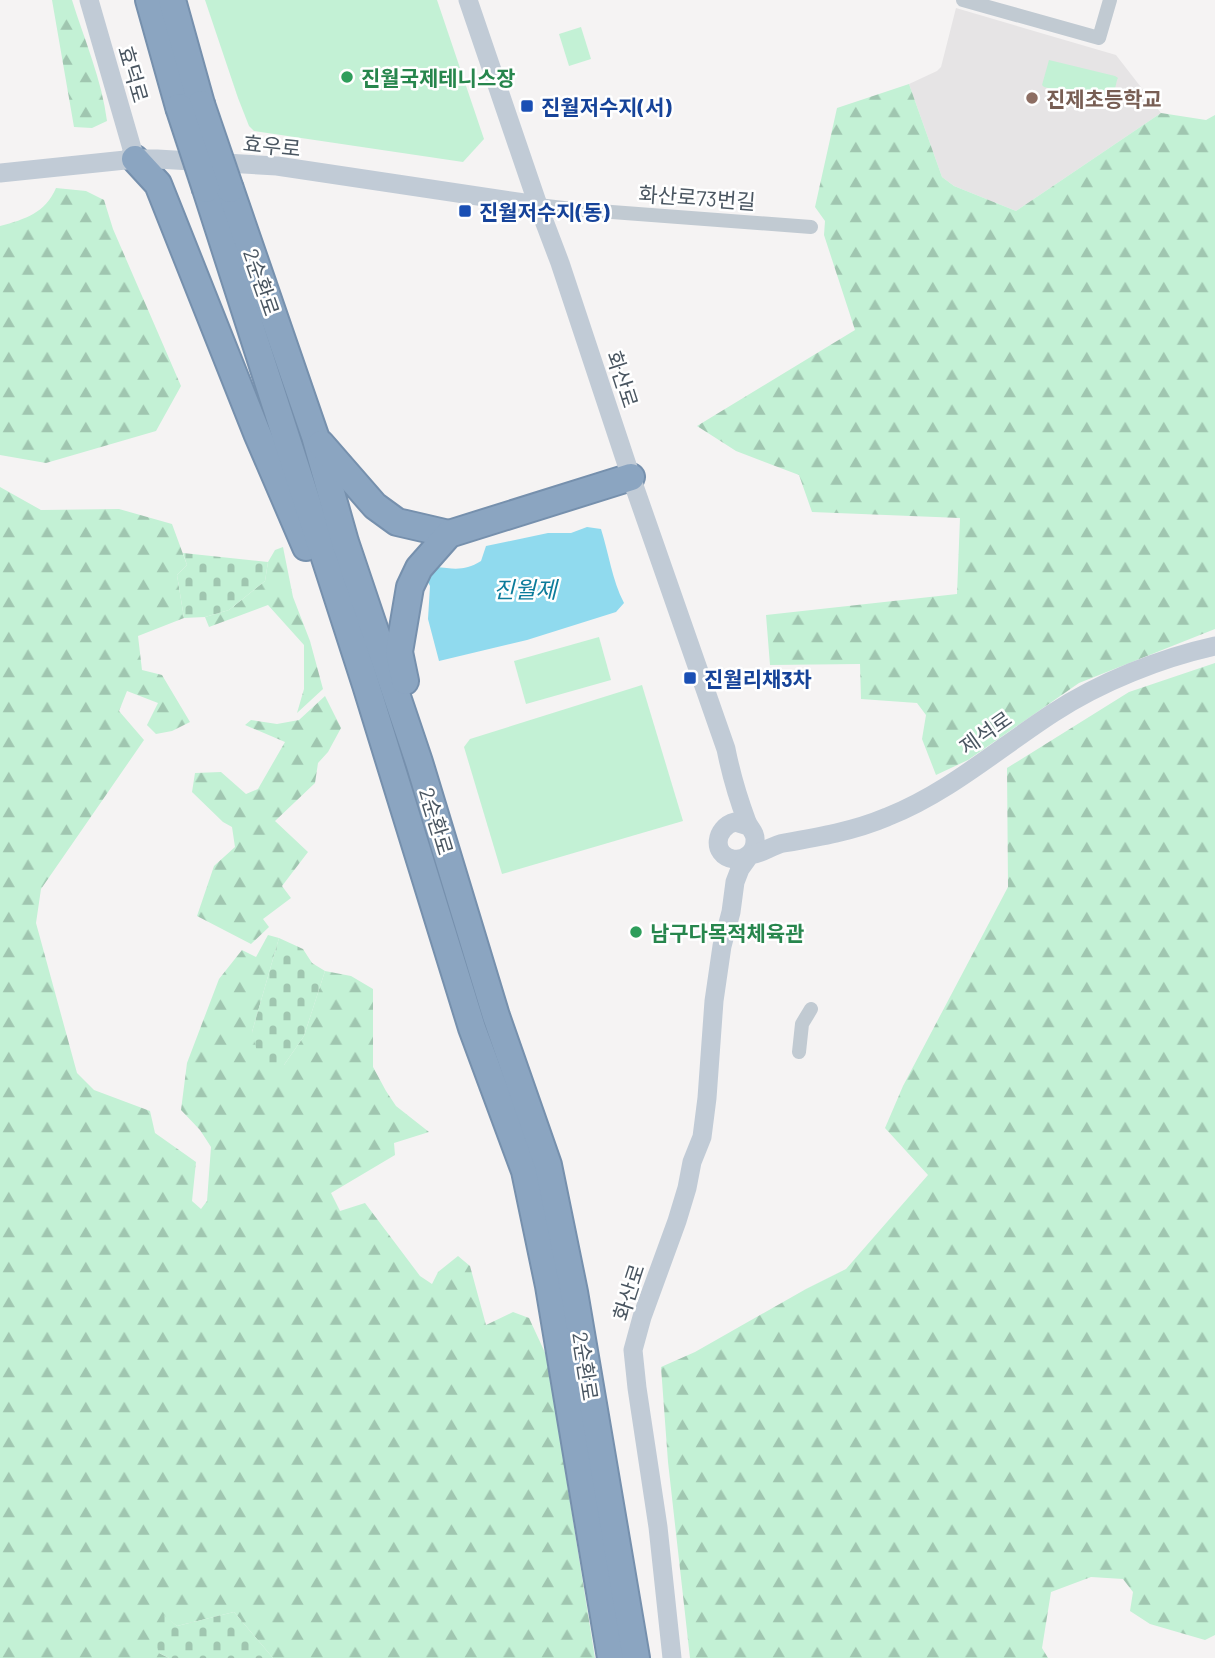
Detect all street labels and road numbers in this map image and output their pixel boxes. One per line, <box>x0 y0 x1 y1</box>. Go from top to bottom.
street label: 효덕로 <box>114 43 154 105</box>
street label: 효우로 <box>242 130 302 160</box>
street label: 화산로73번길 <box>638 180 756 214</box>
street label: 2순환로 <box>239 245 285 319</box>
street label: 화산로 <box>602 348 644 410</box>
street label: 제석로 <box>954 705 1016 759</box>
street label: 2순환로 <box>415 784 459 858</box>
street label: 화산로 <box>607 1261 649 1323</box>
street label: 2순환로 <box>568 1330 604 1402</box>

